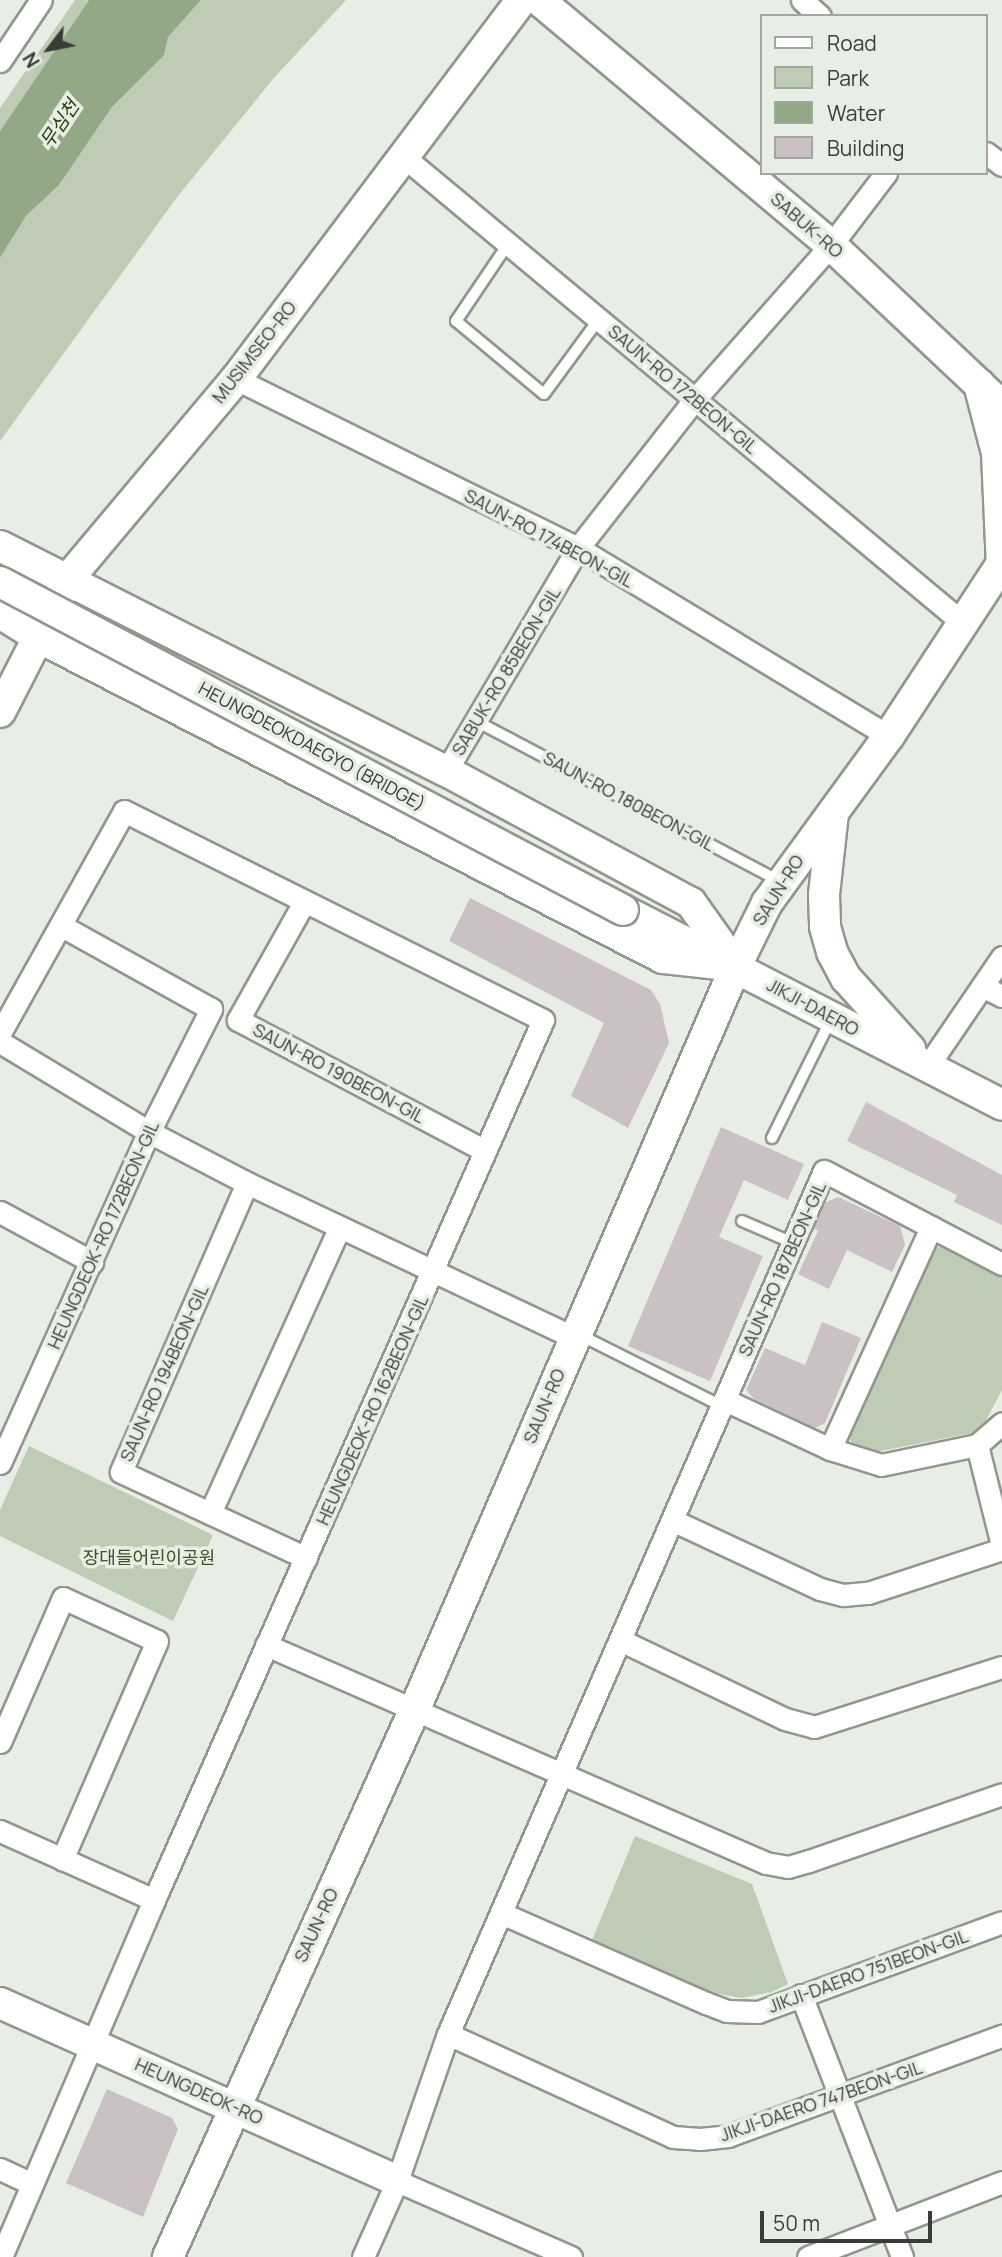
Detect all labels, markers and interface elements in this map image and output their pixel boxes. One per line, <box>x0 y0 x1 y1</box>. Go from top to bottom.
north arrow <box>14 14 84 84</box>
legend <box>760 14 988 175</box>
text: Road <box>827 29 877 57</box>
text: N <box>17 47 46 73</box>
text: Park <box>827 64 869 92</box>
water label: 무심천 <box>36 96 84 152</box>
text: Water <box>827 99 885 127</box>
text: Building <box>827 134 904 162</box>
street label: SABUK-RO <box>766 188 848 262</box>
street label: MUSIMSEO-RO <box>207 297 301 407</box>
street label: SAUN-RO 172BEON-GIL <box>604 320 762 458</box>
street label: SAUN-RO 174BEON-GIL <box>461 484 637 592</box>
street label: SABUK-RO 85BEON-GIL <box>447 583 565 759</box>
street label: HEUNGDEOKDAEGYO (BRIDGE) <box>195 677 429 815</box>
street label: SAUN-RO 180BEON-GIL <box>540 747 718 855</box>
street label: SAUN-RO <box>748 851 808 929</box>
street label: JIKJI-DAERO <box>763 974 863 1040</box>
street label: SAUN-RO 190BEON-GIL <box>249 1019 429 1127</box>
street label: HEUNGDEOK-RO 172BEON-GIL <box>43 1118 163 1352</box>
street label: SAUN-RO 187BEON-GIL <box>734 1178 830 1360</box>
street label: SAUN-RO 194BEON-GIL <box>115 1281 213 1465</box>
street label: HEUNGDEOK-RO 162BEON-GIL <box>311 1292 433 1528</box>
street label: SAUN-RO <box>519 1365 569 1447</box>
park label: 장대들어린이공원 <box>83 1546 215 1568</box>
street label: SAUN-RO <box>290 1885 342 1965</box>
street label: JIKJI-DAERO 751BEON-GIL <box>765 1925 971 2017</box>
street label: HEUNGDEOK-RO <box>132 2053 266 2129</box>
street label: JIKJI-DAERO 747BEON-GIL <box>717 2056 925 2146</box>
scale bar <box>764 2198 936 2242</box>
text: 50 m <box>773 2209 820 2237</box>

